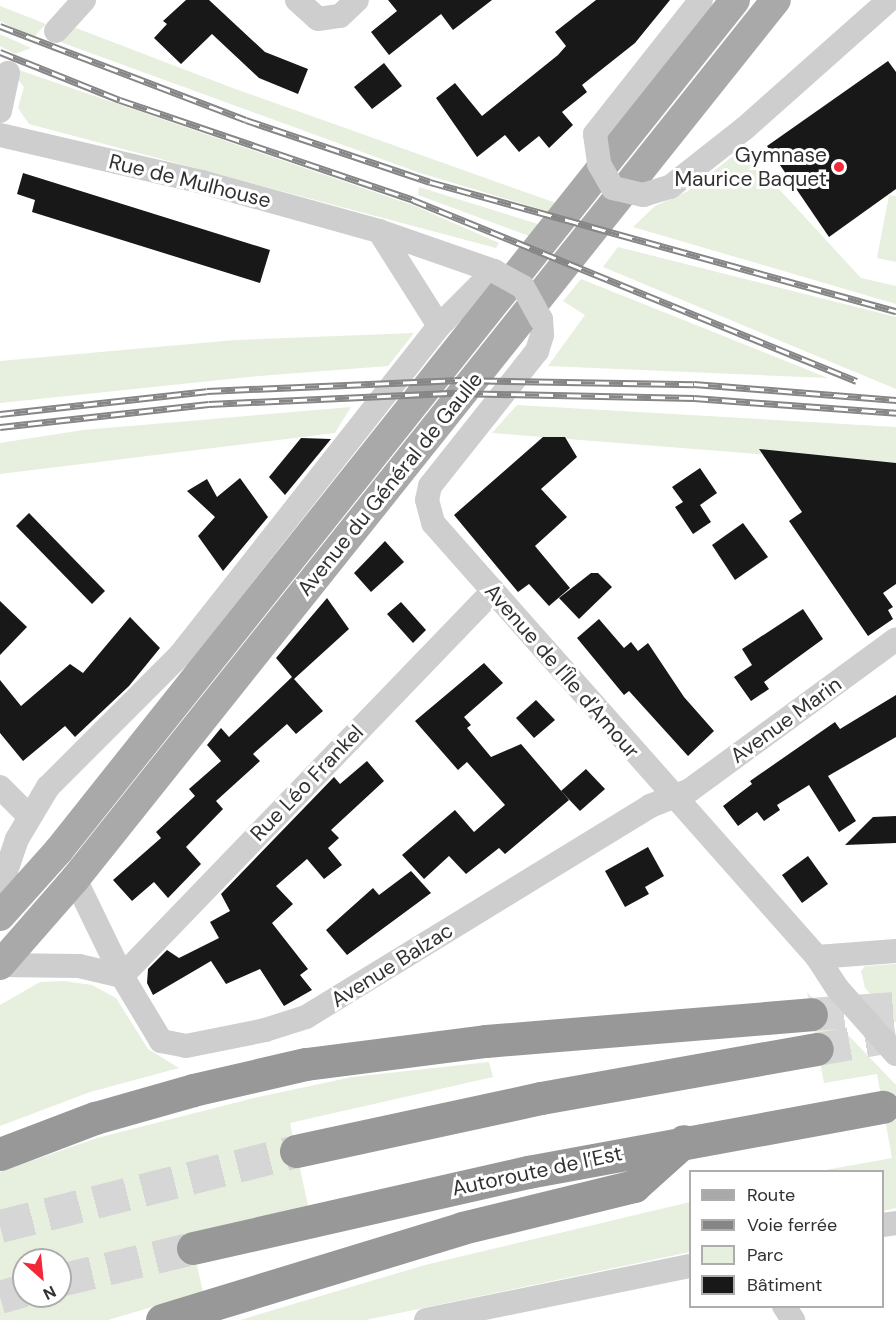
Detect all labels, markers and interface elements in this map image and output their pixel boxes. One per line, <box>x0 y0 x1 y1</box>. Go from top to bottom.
place label: Gymnase Maurice Baquet <box>674 142 827 192</box>
street label: Rue de Mulhouse <box>106 149 274 213</box>
marker: Gymnase Maurice Baquet <box>832 160 846 174</box>
street label: Avenue du Général de Gaulle <box>292 367 488 601</box>
street label: Avenue de l'Île d'Amour <box>479 579 645 763</box>
street label: Avenue Marin <box>726 671 846 769</box>
street label: Rue Léo Frankel <box>245 720 369 846</box>
street label: Avenue Balzac <box>326 918 458 1012</box>
street label: Autoroute de l’Est <box>450 1141 624 1201</box>
legend <box>689 1170 884 1308</box>
text: Route <box>747 1183 795 1207</box>
text: Voie ferrée <box>747 1213 837 1237</box>
text: Parc <box>747 1243 783 1267</box>
north arrow <box>12 1248 72 1308</box>
text: Bâtiment <box>747 1273 822 1297</box>
text: N <box>40 1281 59 1305</box>

